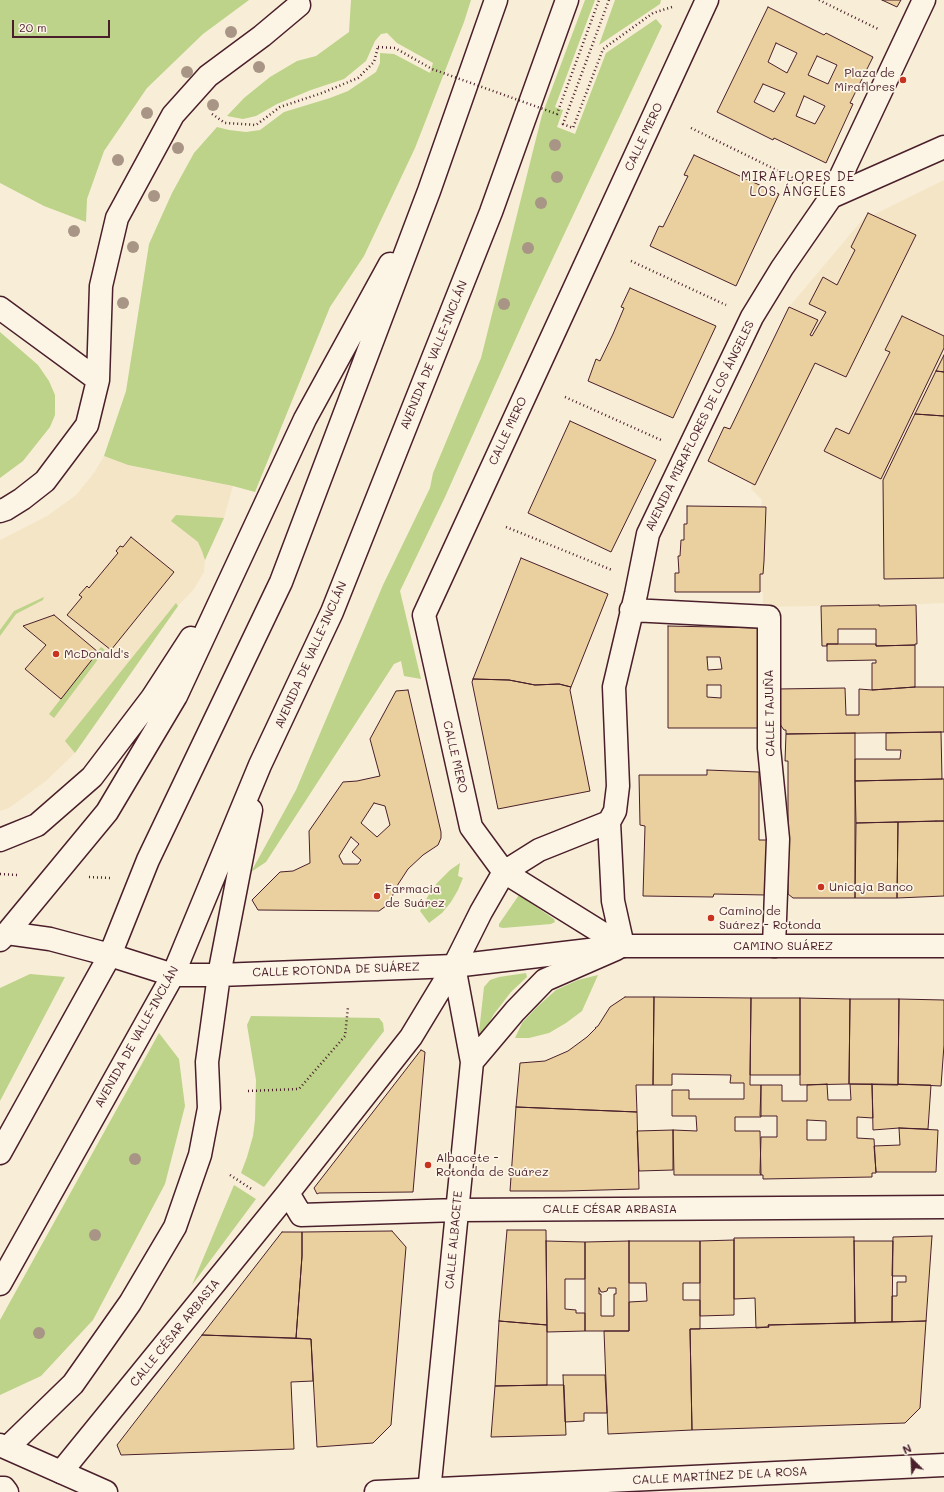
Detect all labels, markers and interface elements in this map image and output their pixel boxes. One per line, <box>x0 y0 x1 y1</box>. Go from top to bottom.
scale bar <box>14 12 112 38</box>
text: 20 m <box>19 19 47 35</box>
place label: Plaza de Miraflores <box>834 66 895 94</box>
marker: Plaza de Miraflores <box>898 75 908 85</box>
street label: CALLE MERO <box>622 100 666 174</box>
district label: MIRAFLORES DE LOS ÁNGELES <box>741 169 855 200</box>
street label: AVENIDA DE VALLE-INCLÁN <box>397 278 471 432</box>
street label: AVENIDA MIRAFLORES DE LOS ÁNGELES <box>643 318 757 534</box>
street label: CALLE MERO <box>486 394 530 468</box>
street label: AVENIDA DE VALLE-INCLÁN <box>272 579 350 731</box>
place label: McDonald's <box>64 647 129 661</box>
marker: McDonald's <box>51 649 61 659</box>
street label: CALLE TAJUÑA <box>762 669 778 757</box>
street label: CALLE MERO <box>440 719 470 795</box>
place label: Unicaja Banco <box>829 880 913 894</box>
place label: Farmacia de Suárez <box>385 882 445 910</box>
marker: Unicaja Banco <box>816 882 826 892</box>
marker: Farmacia de Suárez <box>372 891 382 901</box>
place label: Camino de Suárez - Rotonda <box>719 904 822 932</box>
marker: Camino de Suárez - Rotonda <box>706 913 716 923</box>
street label: CAMINO SUÁREZ <box>733 939 833 953</box>
street label: CALLE ROTONDA DE SUÁREZ <box>252 960 420 980</box>
street label: AVENIDA DE VALLE-INCLÁN <box>92 964 182 1110</box>
place label: Albacete - Rotonda de Suárez <box>436 1151 549 1179</box>
marker: Albacete - Rotonda de Suárez <box>423 1160 433 1170</box>
street label: CALLE ALBACETE <box>443 1190 465 1290</box>
street label: CALLE CÉSAR ARBASIA <box>543 1202 677 1216</box>
street label: CALLE CÉSAR ARBASIA <box>127 1276 223 1390</box>
north arrow <box>892 1440 932 1480</box>
text: N <box>900 1440 914 1457</box>
street label: CALLE MARTÍNEZ DE LA ROSA <box>632 1464 808 1488</box>

